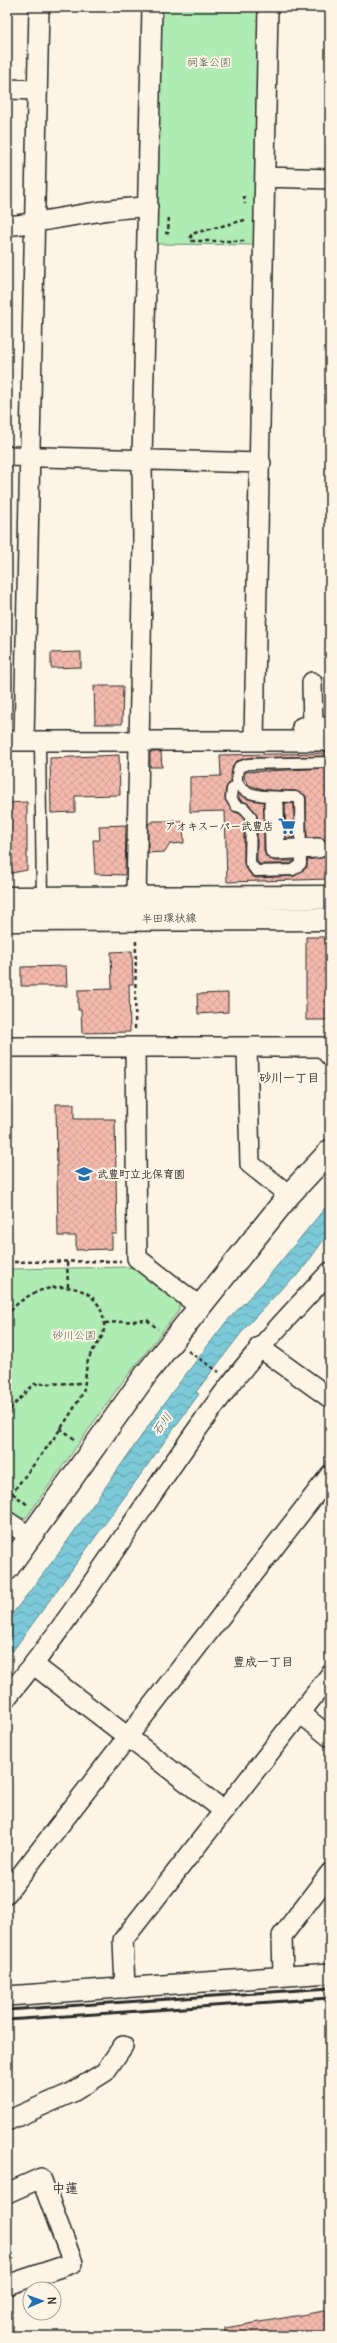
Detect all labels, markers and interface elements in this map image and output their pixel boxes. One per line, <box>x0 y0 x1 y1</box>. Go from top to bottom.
park label: 祠峯公園 <box>187 55 231 69</box>
supermarket icon: アオキスーパー武豊店 <box>277 816 297 836</box>
place label: アオキスーパー武豊店 <box>165 819 274 833</box>
street label: 半田環状線 <box>141 911 197 925</box>
district label: 砂川一丁目 <box>259 1070 319 1085</box>
school or university icon: 武豊町立北保育園 <box>74 1164 94 1184</box>
place label: 武豊町立北保育園 <box>97 1167 185 1181</box>
park label: 砂川公園 <box>52 1328 96 1342</box>
water label: 石川 <box>148 1410 175 1438</box>
district label: 豊成一丁目 <box>233 1654 293 1669</box>
district label: 中蓮 <box>52 2180 78 2197</box>
north arrow <box>22 2281 62 2321</box>
text: N <box>45 2297 59 2305</box>

